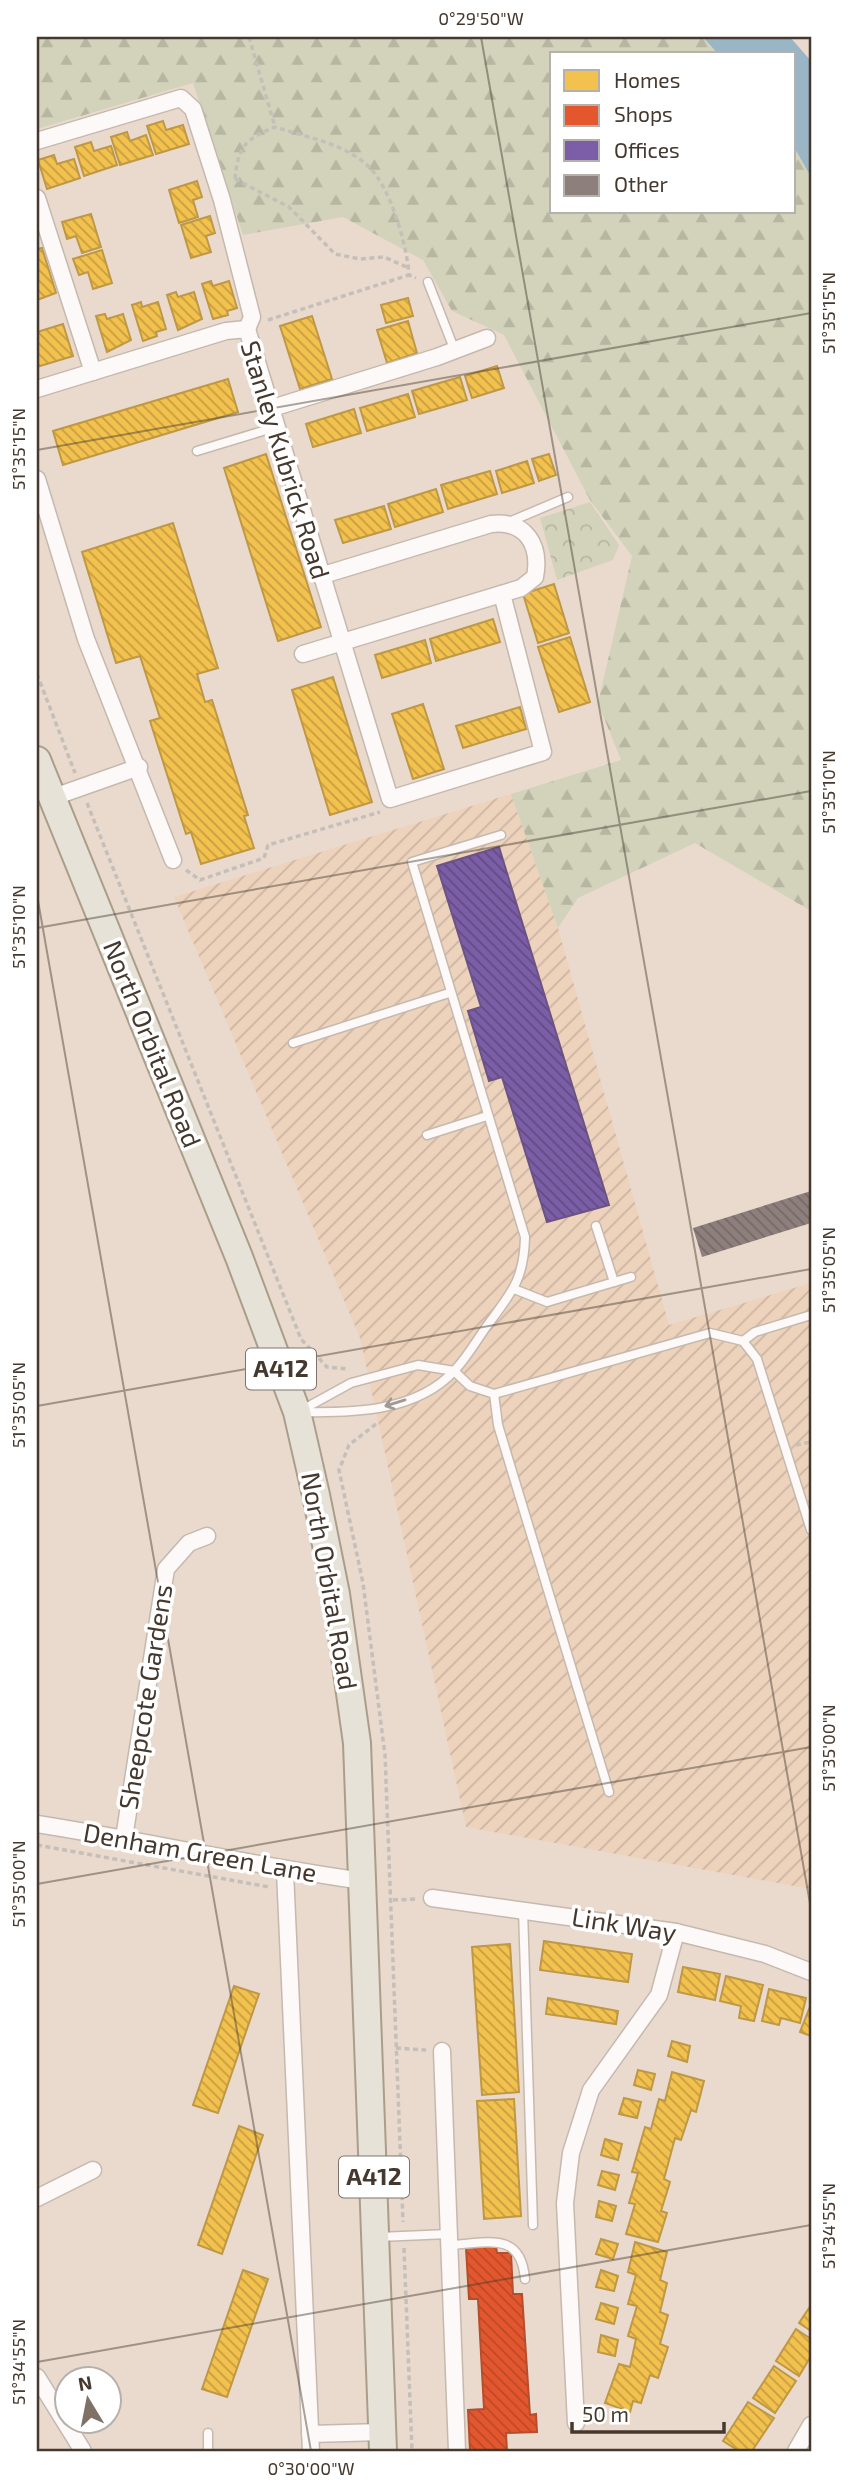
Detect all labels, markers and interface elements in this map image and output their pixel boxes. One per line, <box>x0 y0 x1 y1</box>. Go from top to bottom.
text: 0°29'50"W <box>438 7 524 29</box>
legend <box>550 52 796 214</box>
text: Homes <box>614 67 680 92</box>
text: Shops <box>614 101 673 126</box>
text: Offices <box>614 137 680 162</box>
text: Other <box>614 171 669 196</box>
text: 51°35'15"N <box>817 272 839 354</box>
street label: Stanley Kubrick Road <box>235 337 337 582</box>
text: 51°35'15"N <box>7 408 29 490</box>
text: 51°35'10"N <box>817 750 839 834</box>
text: 51°35'10"N <box>7 885 29 969</box>
street label: North Orbital Road <box>98 935 209 1151</box>
text: 51°35'05"N <box>817 1227 839 1313</box>
road number: A412 <box>246 1349 316 1390</box>
text: 51°35'05"N <box>7 1362 29 1448</box>
one-way arrow <box>385 1397 407 1410</box>
street label: North Orbital Road <box>296 1470 365 1692</box>
street label: Sheepcote Gardens <box>111 1582 178 1812</box>
text: 51°35'00"N <box>817 1704 839 1792</box>
street label: Denham Green Lane <box>81 1816 319 1887</box>
text: 51°35'00"N <box>7 1840 29 1928</box>
street label: Link Way <box>570 1900 679 1947</box>
road number: A412 <box>339 2156 409 2198</box>
text: 51°34'55"N <box>817 2183 839 2269</box>
text: 51°34'55"N <box>7 2319 29 2405</box>
north arrow <box>52 2366 122 2436</box>
text: N <box>76 2370 94 2395</box>
scale bar <box>572 2390 724 2434</box>
text: 50 m <box>582 2401 629 2426</box>
text: 0°30'00"W <box>267 2457 355 2479</box>

